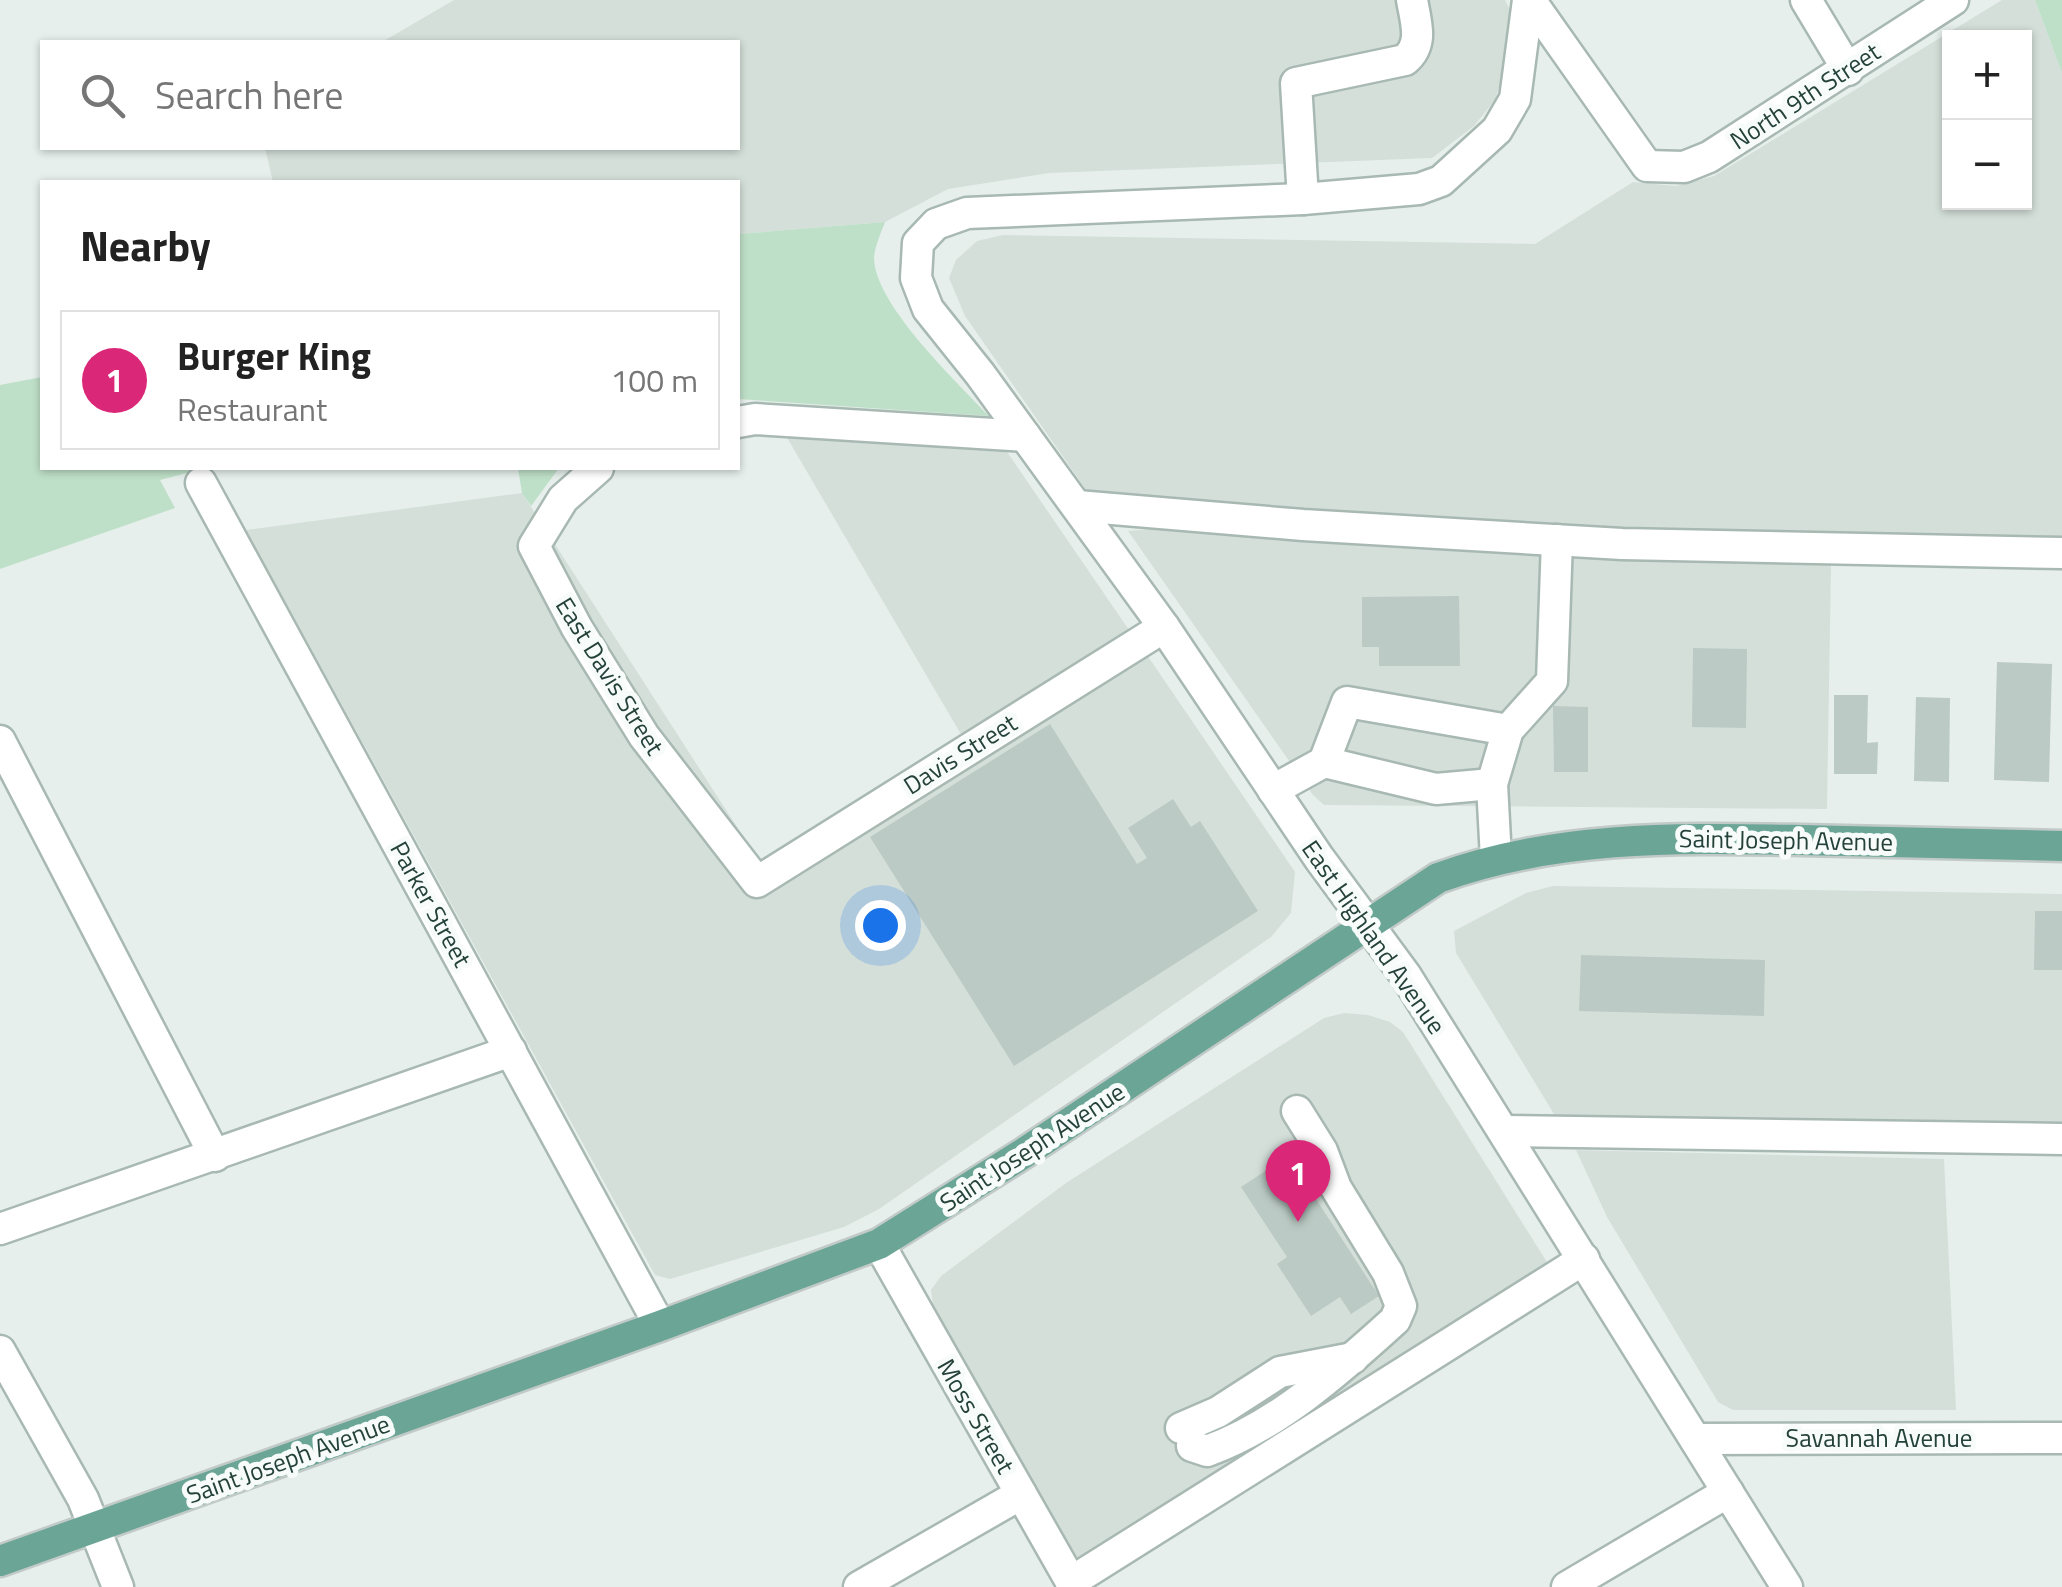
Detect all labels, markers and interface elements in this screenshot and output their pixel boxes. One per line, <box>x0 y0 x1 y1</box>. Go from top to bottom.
map controls <box>1942 30 2032 210</box>
button: + <box>1942 30 2032 120</box>
street label: North 9th Street <box>1722 33 1888 159</box>
search box <box>40 40 740 150</box>
text: Search here <box>155 66 343 124</box>
icon: search <box>75 68 130 123</box>
button: − <box>1942 120 2032 210</box>
text: Nearby <box>80 213 211 277</box>
text: Burger King <box>177 327 371 385</box>
text: 1 <box>106 356 123 404</box>
text: 100 m <box>610 356 698 404</box>
text: Restaurant <box>177 385 327 433</box>
street label: East Davis Street <box>546 590 674 763</box>
street label: Davis Street <box>896 704 1024 804</box>
street label: Saint Joseph Avenue <box>1679 819 1893 861</box>
street label: East Highland Avenue <box>1293 832 1455 1042</box>
street label: Parker Street <box>381 834 481 974</box>
your location <box>855 900 906 951</box>
street label: Saint Joseph Avenue <box>932 1073 1132 1221</box>
pin: 1 <box>1266 1140 1330 1222</box>
street label: Moss Street <box>928 1351 1024 1481</box>
street label: Saint Joseph Avenue <box>181 1405 395 1513</box>
street label: Savannah Avenue <box>1786 1419 1972 1457</box>

